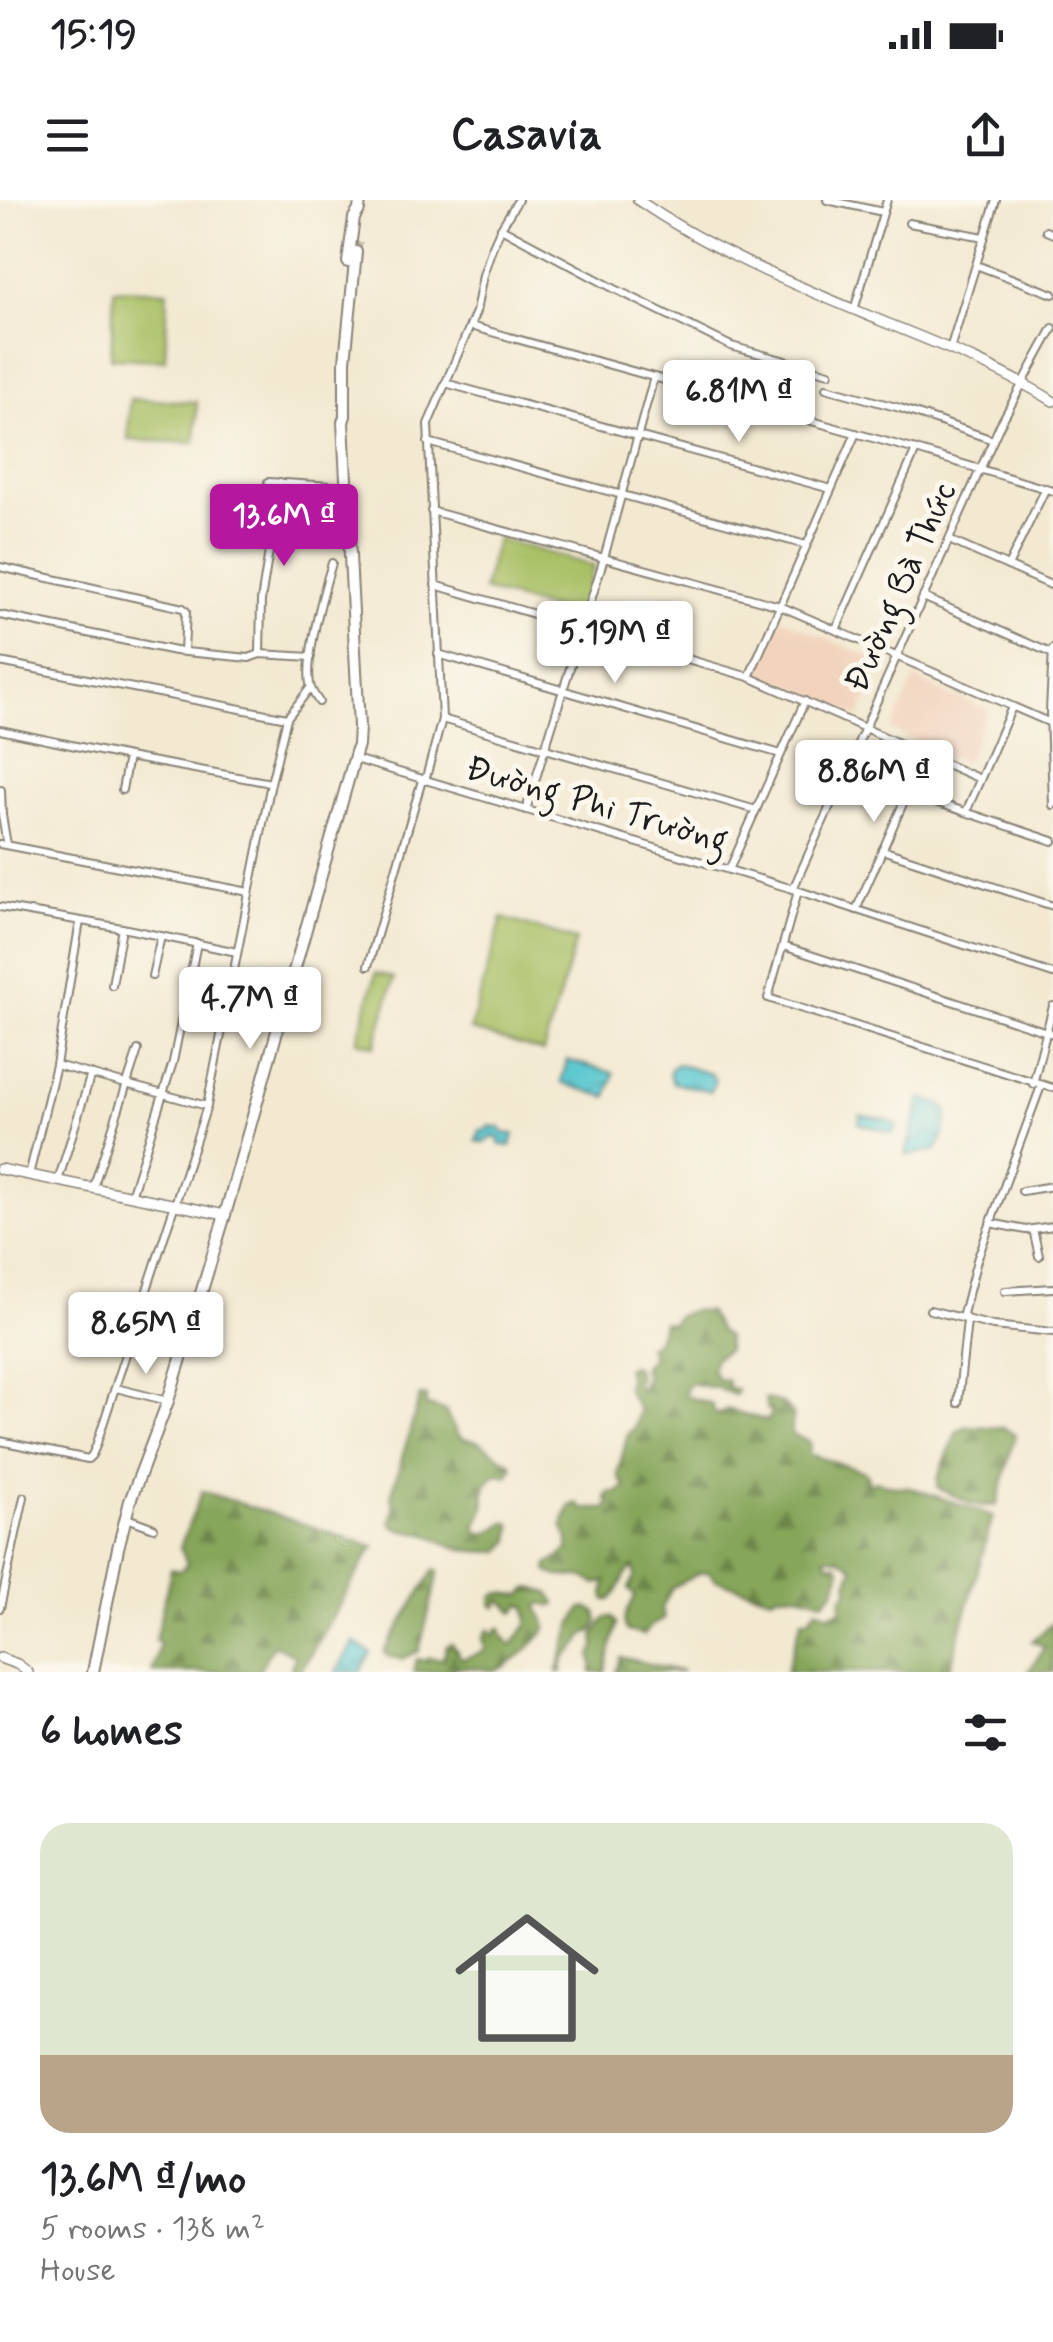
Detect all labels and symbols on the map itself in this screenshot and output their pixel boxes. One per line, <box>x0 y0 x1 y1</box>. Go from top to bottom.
pin: 6.81M ₫ <box>647 360 831 445</box>
street label: Đường Bà Thức <box>834 475 971 701</box>
pin: 13.6M ₫ <box>192 484 376 569</box>
pin: 5.19M ₫ <box>523 601 707 686</box>
pin: 8.86M ₫ <box>782 740 966 825</box>
street label: Đường Phi Trường <box>459 746 734 868</box>
pin: 4.7M ₫ <box>169 967 331 1052</box>
pin: 8.65M ₫ <box>54 1292 238 1377</box>

